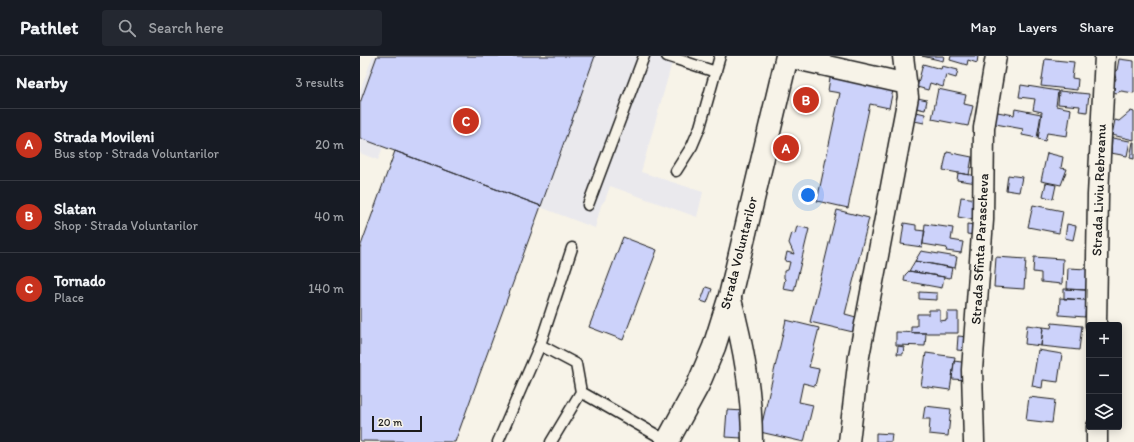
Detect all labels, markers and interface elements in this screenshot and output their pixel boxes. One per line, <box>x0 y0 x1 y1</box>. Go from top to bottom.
search box <box>102 10 382 46</box>
text: Pathlet <box>20 16 78 39</box>
icon: search <box>116 17 138 39</box>
text: Search here <box>148 19 224 37</box>
text: Map <box>971 19 996 36</box>
text: Layers <box>1018 19 1057 36</box>
text: Share <box>1079 19 1114 36</box>
text: Nearby <box>16 72 68 92</box>
text: 3 results <box>295 75 344 90</box>
pin: B <box>793 85 819 115</box>
pin: C <box>453 106 479 136</box>
street label: Strada Liviu Rebreanu <box>1088 123 1110 256</box>
text: Strada Movileni <box>54 128 154 146</box>
pin: A <box>773 133 799 163</box>
text: A <box>25 137 33 152</box>
text: 20 m <box>315 137 344 152</box>
text: Bus stop · Strada Voluntarilor <box>54 146 219 161</box>
street label: Strada Sfînta Parascheva <box>968 173 992 325</box>
your location <box>798 185 818 205</box>
street label: Strada Voluntarilor <box>717 194 761 311</box>
text: Slatan <box>54 200 96 218</box>
text: B <box>25 209 33 224</box>
text: 40 m <box>314 209 344 224</box>
text: Shop · Strada Voluntarilor <box>54 218 198 233</box>
text: Tornado <box>54 272 106 290</box>
text: C <box>25 281 33 296</box>
text: 140 m <box>308 281 344 296</box>
text: Place <box>54 290 84 305</box>
map controls <box>1086 322 1122 430</box>
button: + <box>1086 322 1122 358</box>
button: − <box>1086 358 1122 394</box>
button: layers <box>1086 394 1122 430</box>
scale bar <box>372 414 422 433</box>
text: 20 m <box>378 416 402 429</box>

